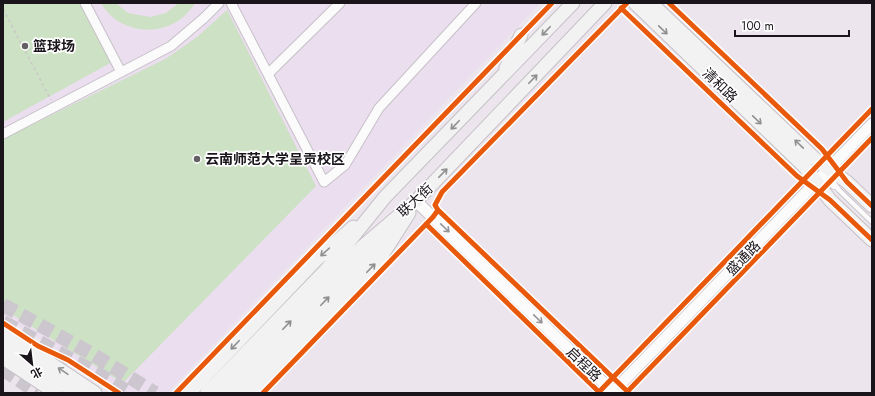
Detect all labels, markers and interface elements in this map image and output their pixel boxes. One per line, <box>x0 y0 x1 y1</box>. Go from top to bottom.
scale bar <box>735 12 849 38</box>
text: 100 m <box>741 17 774 35</box>
one-way arrow <box>658 25 668 35</box>
one-way arrow <box>541 26 551 36</box>
place label: 篮球场 <box>33 36 75 56</box>
marker: 篮球场 <box>20 41 30 51</box>
street label: 清和路 <box>698 63 742 107</box>
one-way arrow <box>528 74 538 84</box>
one-way arrow <box>752 115 762 125</box>
one-way arrow <box>451 120 460 130</box>
one-way arrow <box>794 139 804 149</box>
place label: 云南师范大学呈贡校区 <box>205 149 345 169</box>
marker: 云南师范大学呈贡校区 <box>192 154 202 164</box>
one-way arrow <box>439 168 448 178</box>
street label: 联大街 <box>393 178 437 222</box>
one-way arrow <box>440 223 450 233</box>
street label: 盛通路 <box>721 236 765 280</box>
one-way arrow <box>320 247 331 256</box>
one-way arrow <box>366 263 376 273</box>
one-way arrow <box>320 296 330 306</box>
one-way arrow <box>533 314 543 324</box>
one-way arrow <box>282 320 291 330</box>
one-way arrow <box>230 340 240 350</box>
street label: 启程路 <box>562 342 606 386</box>
north arrow <box>12 344 52 384</box>
text: 北 <box>28 363 45 382</box>
one-way arrow <box>57 367 68 376</box>

